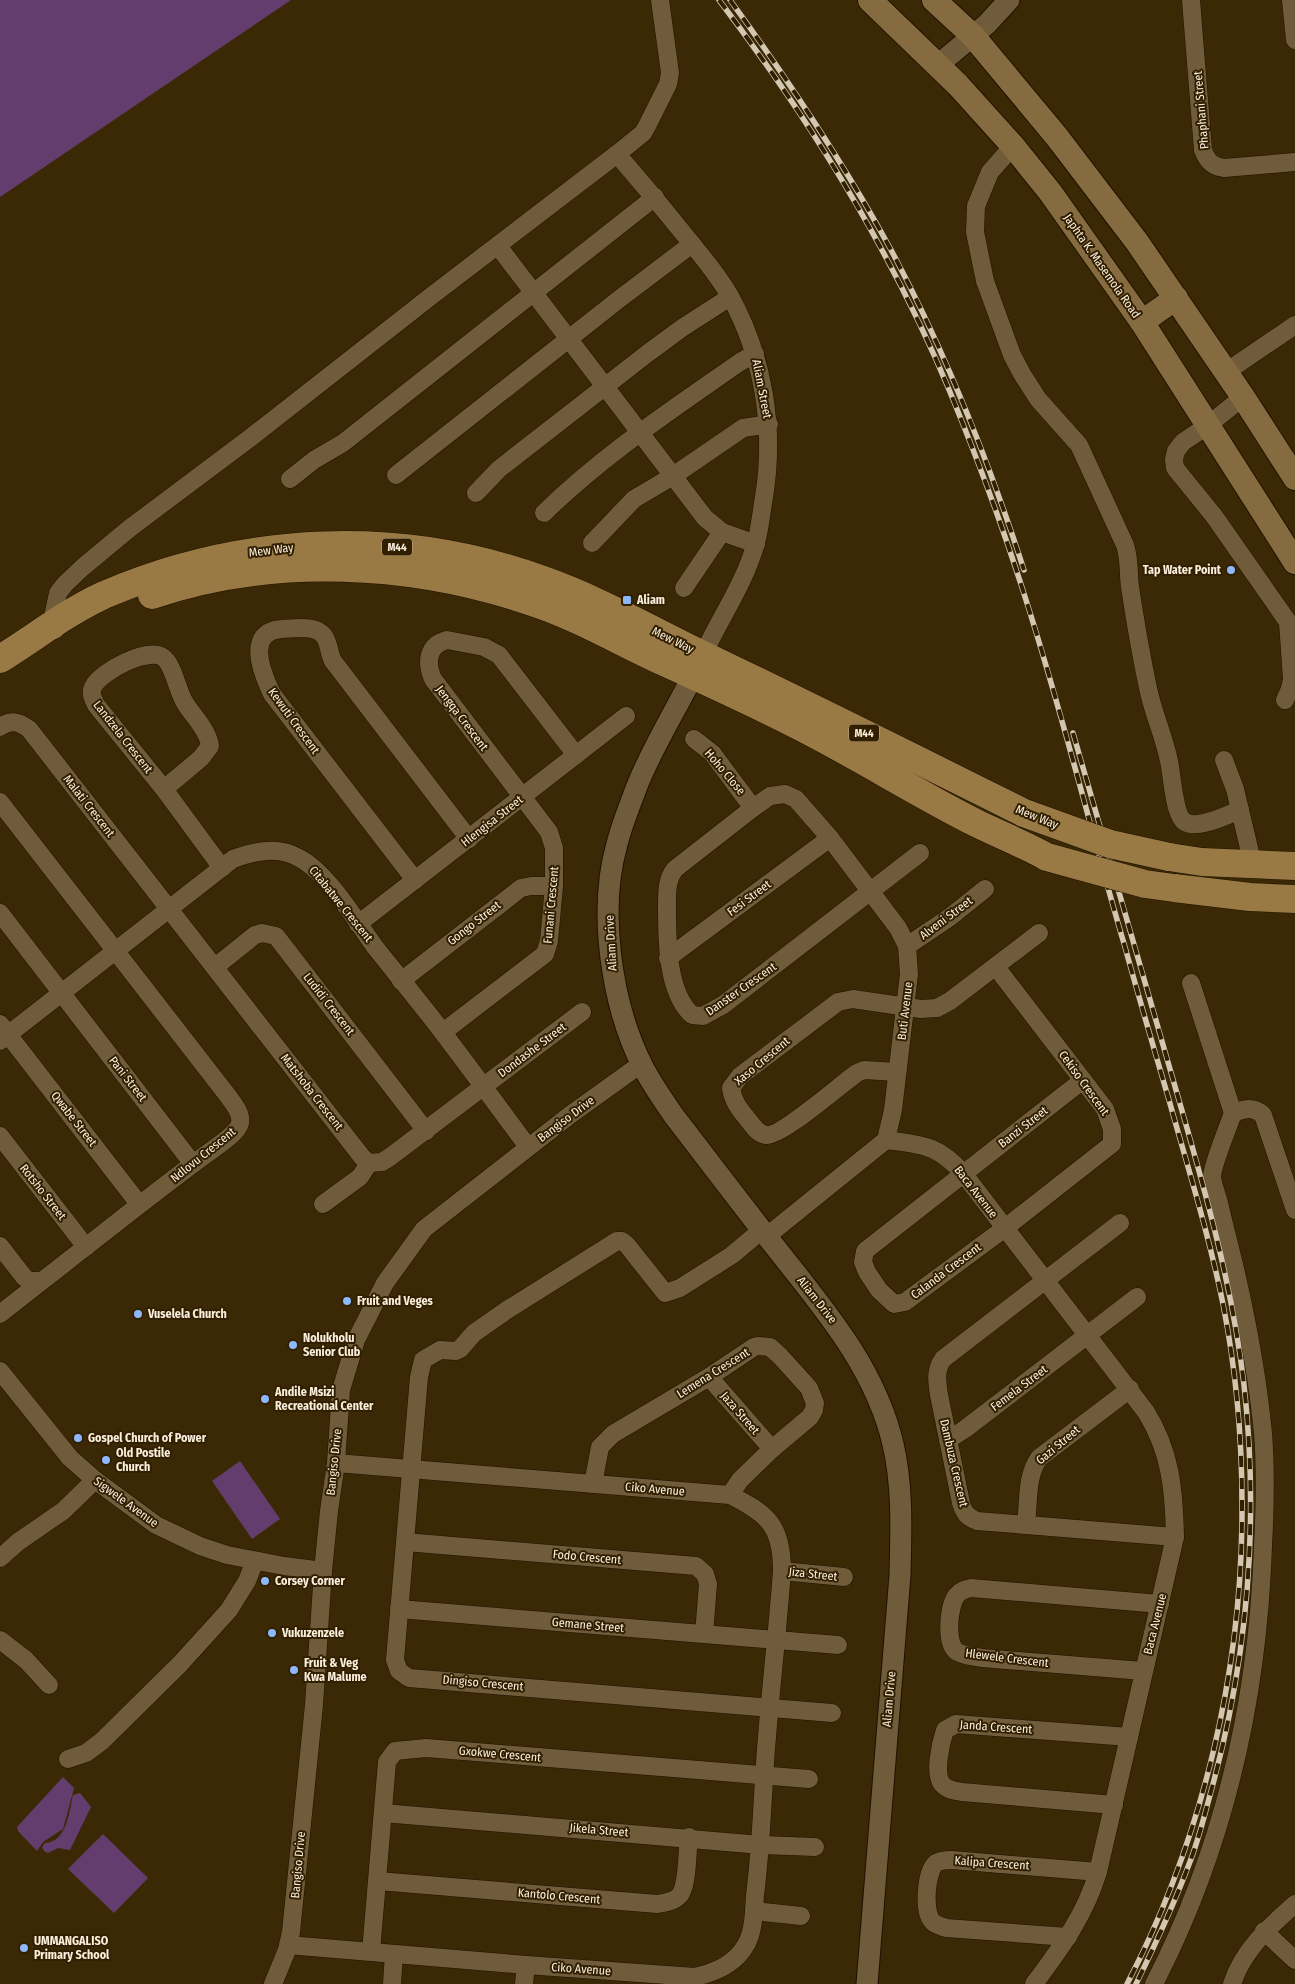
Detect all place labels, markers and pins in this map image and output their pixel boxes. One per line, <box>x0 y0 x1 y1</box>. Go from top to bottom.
place label: Tap Water Point <box>1143 563 1222 577</box>
marker: Tap Water Point <box>1225 564 1237 576</box>
place label: Aliam <box>636 593 665 607</box>
marker: Aliam <box>621 594 633 606</box>
place label: Fruit and Veges <box>357 1294 433 1308</box>
marker: Fruit and Veges <box>341 1295 353 1307</box>
place label: Vuselela Church <box>147 1307 227 1321</box>
marker: Vuselela Church <box>132 1308 144 1320</box>
place label: Nolukholu Senior Club <box>303 1331 361 1359</box>
marker: Nolukholu Senior Club <box>287 1339 299 1351</box>
place label: Andile Msizi Recreational Center <box>274 1385 374 1413</box>
marker: Andile Msizi Recreational Center <box>259 1393 271 1405</box>
place label: Gospel Church of Power <box>88 1431 207 1445</box>
marker: Gospel Church of Power <box>72 1432 84 1444</box>
place label: Old Postile Church <box>116 1446 170 1474</box>
marker: Old Postile Church <box>100 1454 112 1466</box>
place label: Corsey Corner <box>275 1574 345 1588</box>
marker: Corsey Corner <box>259 1575 271 1587</box>
place label: Vukuzenzele <box>281 1626 344 1640</box>
marker: Vukuzenzele <box>266 1627 278 1639</box>
place label: Fruit & Veg Kwa Malume <box>304 1656 367 1684</box>
marker: Fruit & Veg Kwa Malume <box>288 1664 300 1676</box>
place label: UMMANGALISO Primary School <box>34 1934 110 1962</box>
marker: UMMANGALISO Primary School <box>18 1942 30 1954</box>

